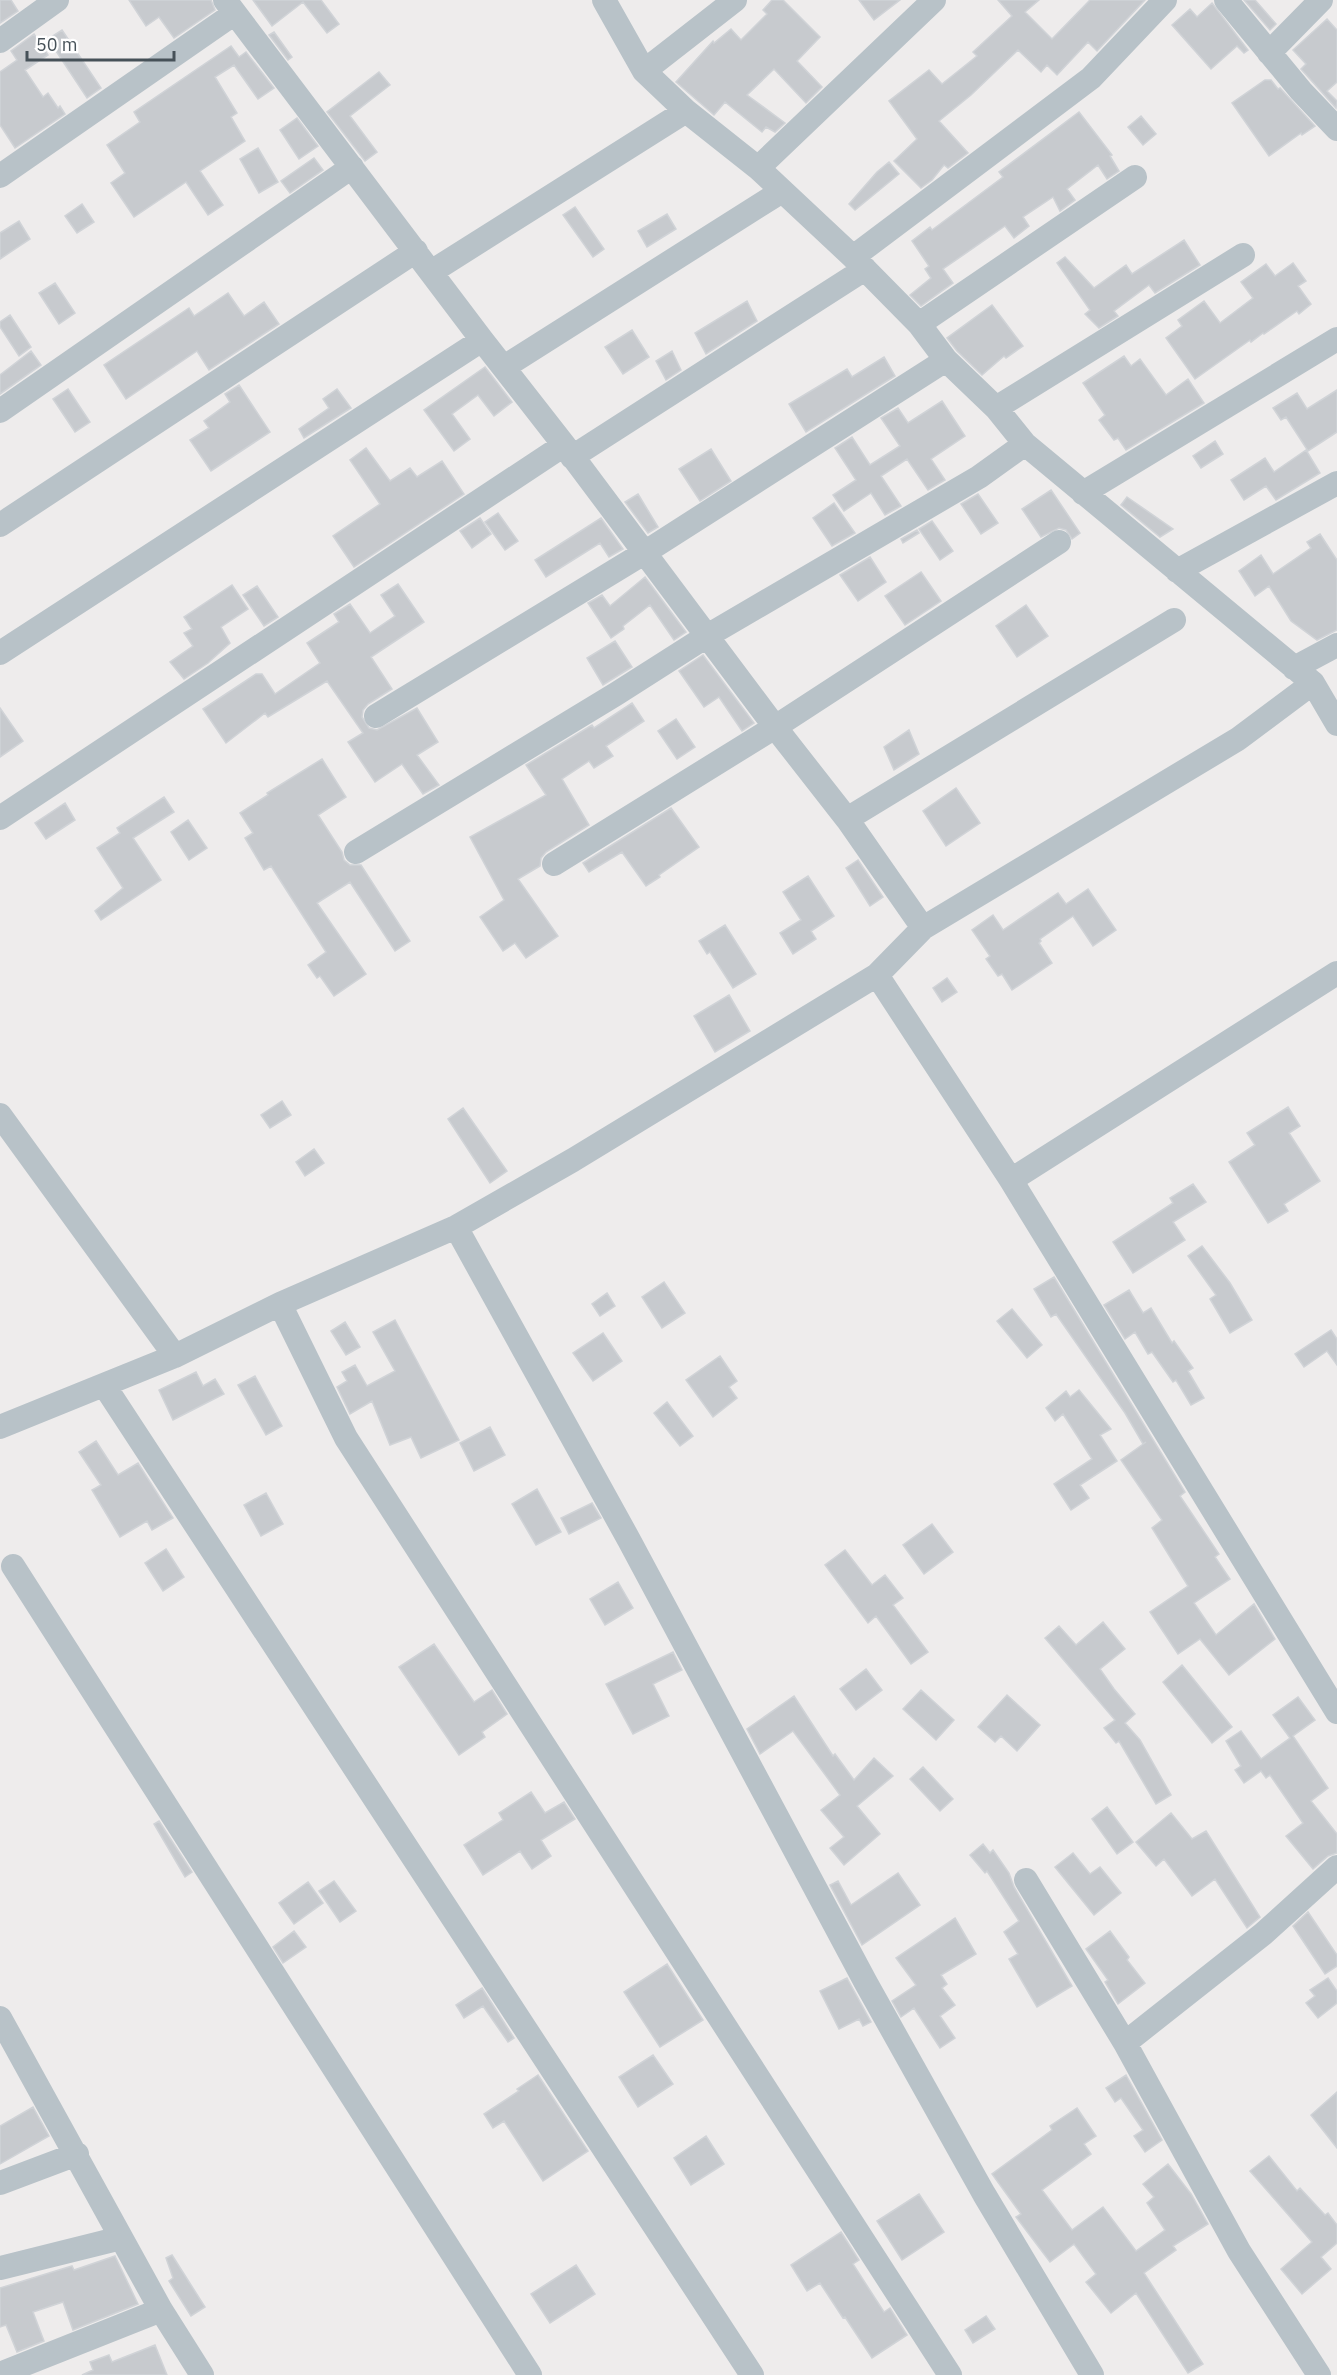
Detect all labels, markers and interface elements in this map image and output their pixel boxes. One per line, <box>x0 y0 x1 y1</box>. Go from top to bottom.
scale bar <box>27 24 174 62</box>
text: 50 m <box>36 33 78 56</box>

